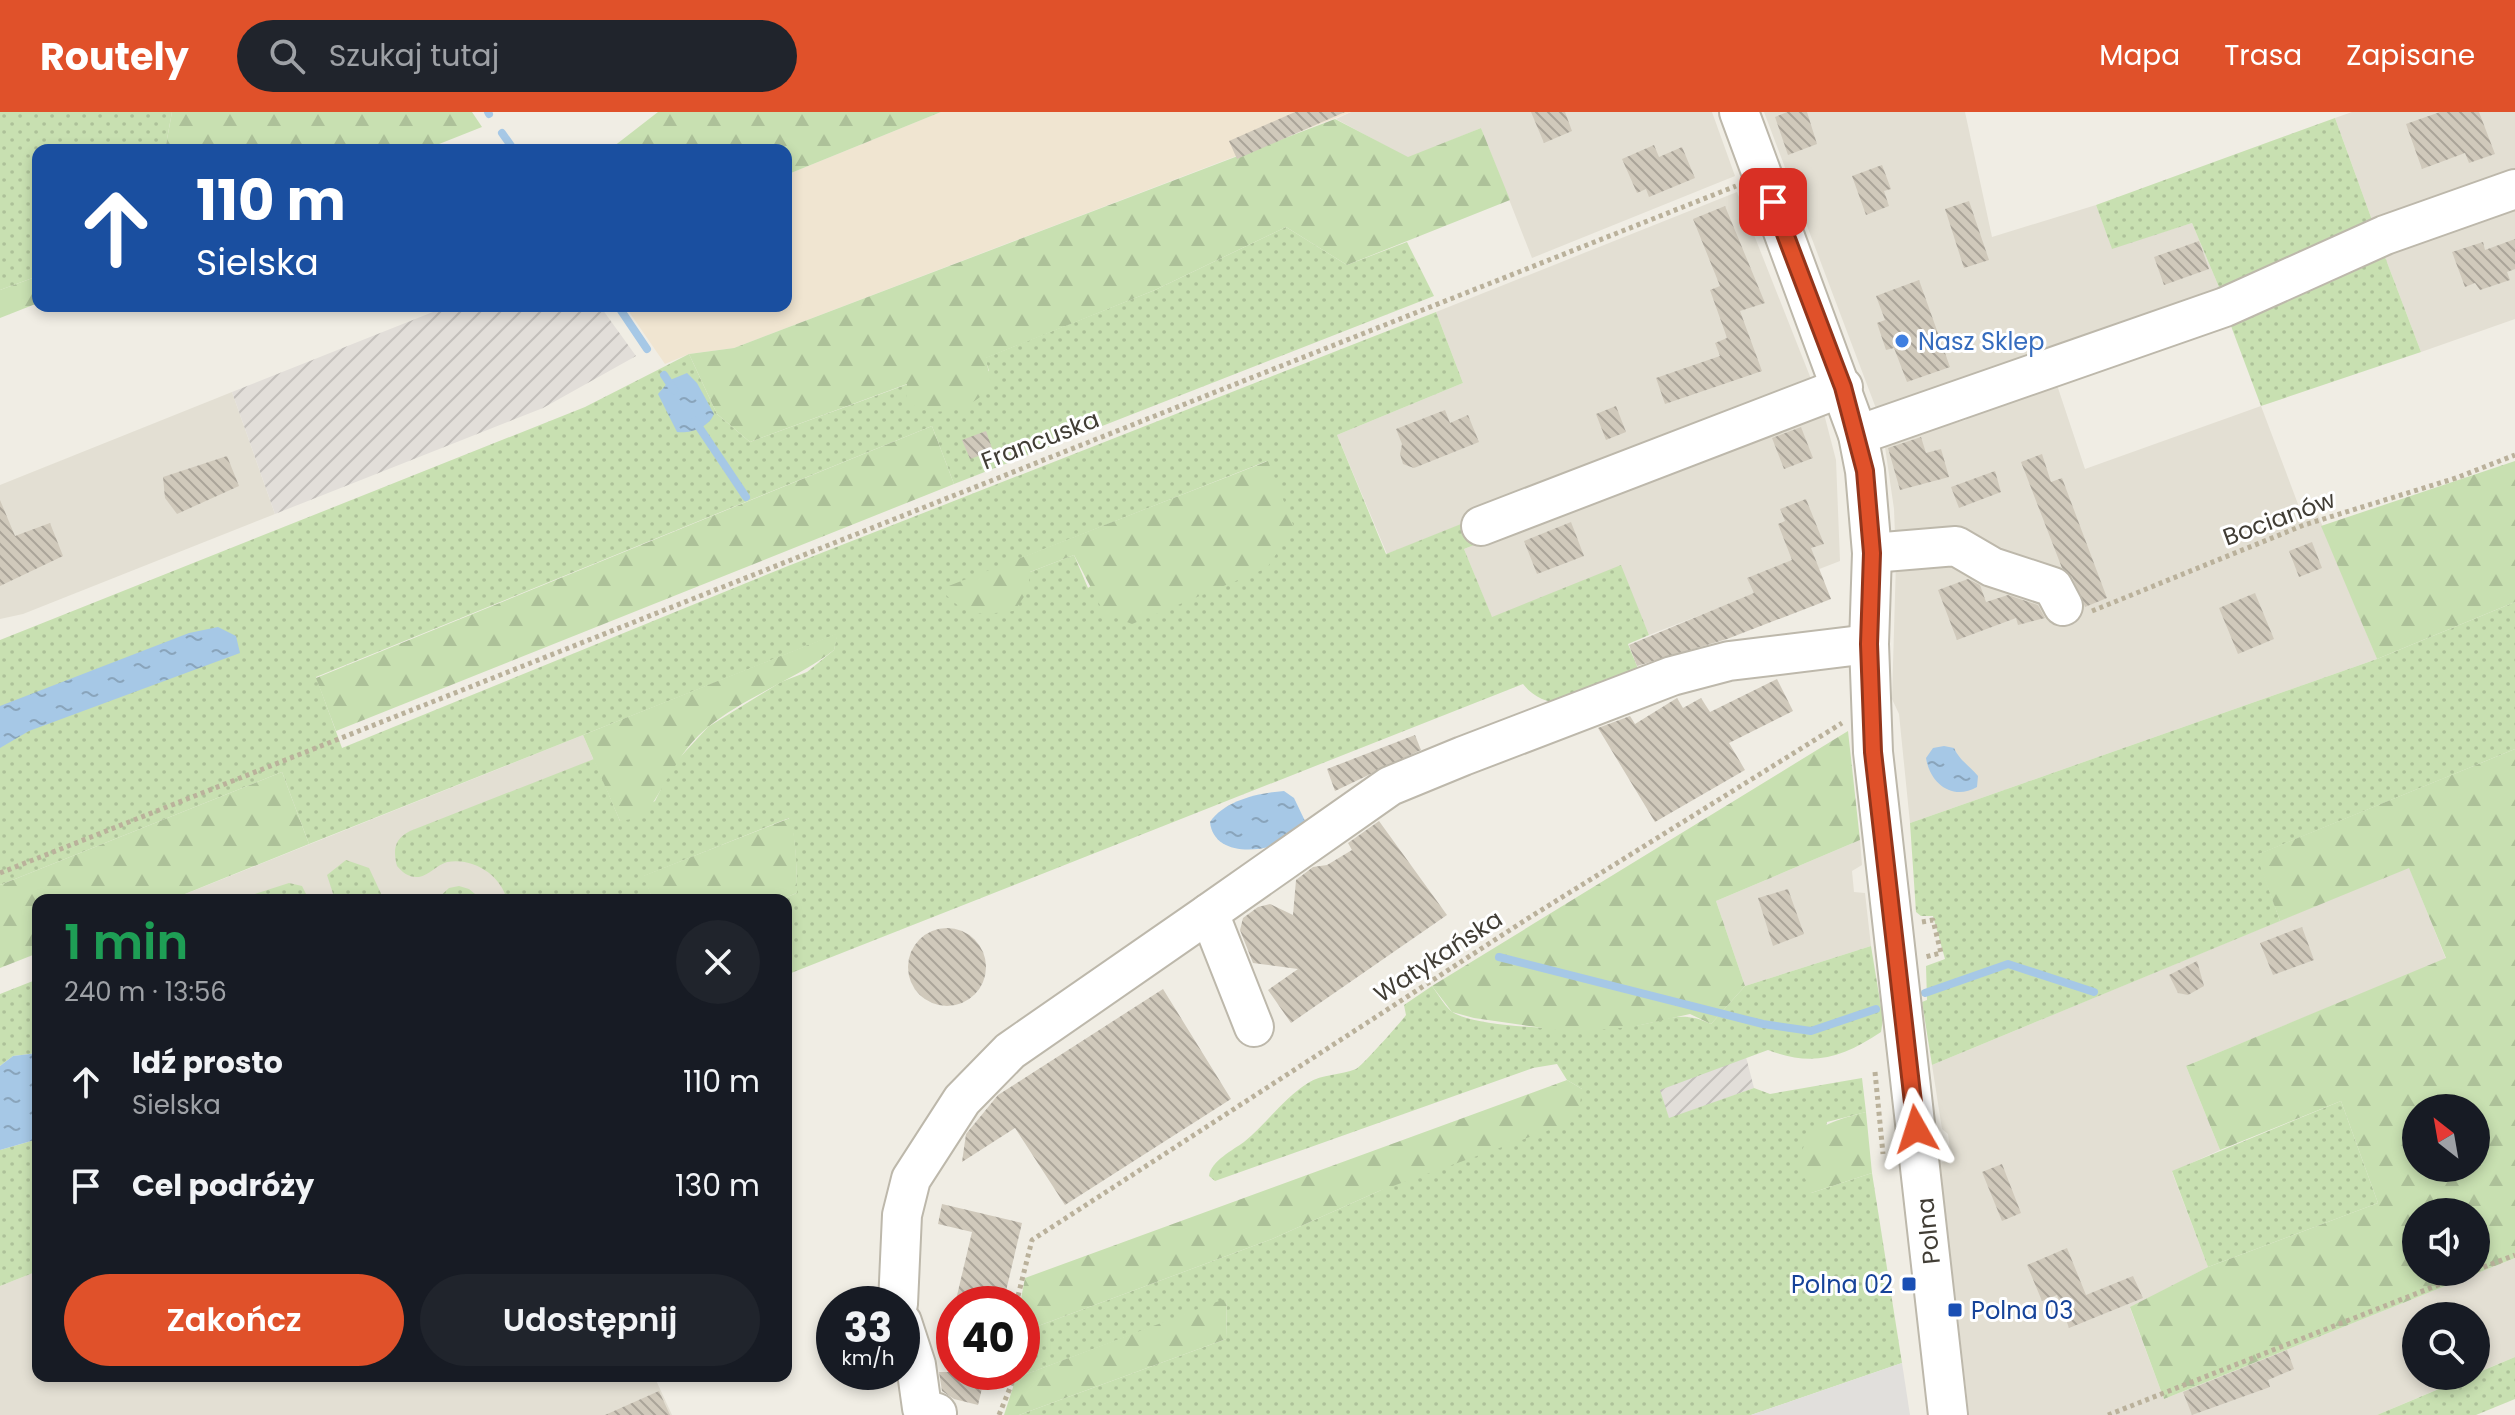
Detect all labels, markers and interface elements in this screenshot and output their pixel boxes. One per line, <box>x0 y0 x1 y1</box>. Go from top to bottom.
search box <box>237 20 797 92</box>
text: Routely <box>40 30 189 83</box>
icon: search <box>265 34 309 78</box>
text: Szukaj tutaj <box>329 34 499 77</box>
text: Mapa <box>2099 36 2180 75</box>
text: Trasa <box>2224 36 2302 75</box>
text: Zapisane <box>2346 36 2475 75</box>
text: 110 m <box>196 161 346 240</box>
pin <box>1739 168 1807 236</box>
icon: ahead <box>64 176 168 280</box>
icon: arrive <box>1751 180 1795 224</box>
text: Sielska <box>196 237 319 288</box>
place label: Nasz Sklep <box>1918 325 2044 358</box>
marker: Nasz Sklep <box>1893 332 1911 350</box>
street label: Francuska <box>976 402 1104 478</box>
street label: Bocianów <box>2218 482 2340 554</box>
street label: Watykańska <box>1367 902 1509 1010</box>
text: 1 min <box>64 909 188 976</box>
button: close <box>676 920 760 1004</box>
text: 240 m · 13:56 <box>64 974 227 1010</box>
text: Idź prosto <box>132 1041 283 1084</box>
icon: ahead <box>64 1060 108 1104</box>
text: 110 m <box>683 1060 760 1103</box>
text: Sielska <box>132 1087 221 1123</box>
position arrow <box>1874 1087 1958 1171</box>
north arrow <box>2402 1094 2490 1182</box>
map controls <box>2402 1094 2490 1390</box>
icon: arrive <box>64 1164 108 1208</box>
text: Cel podróży <box>132 1164 314 1207</box>
text: 130 m <box>675 1164 760 1207</box>
street label: Polna <box>1908 1196 1948 1266</box>
button: sound <box>2402 1198 2490 1286</box>
place label: Polna 02 <box>1791 1268 1893 1301</box>
button: Zakończ <box>64 1274 404 1366</box>
button: Udostępnij <box>420 1274 760 1366</box>
marker: Polna 02 <box>1900 1275 1918 1293</box>
speed limit sign: 40 <box>936 1286 1040 1390</box>
place label: Polna 03 <box>1971 1294 2073 1327</box>
text: 33 <box>844 1300 892 1356</box>
marker: Polna 03 <box>1946 1301 1964 1319</box>
button: search <box>2402 1302 2490 1390</box>
text: km/h <box>841 1344 895 1372</box>

